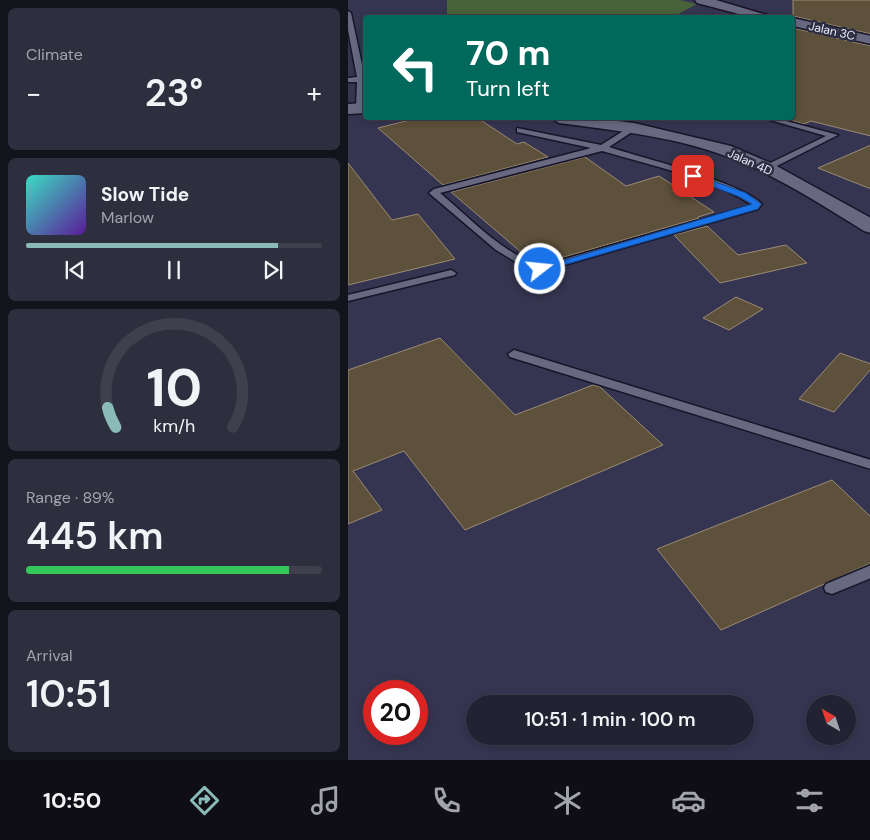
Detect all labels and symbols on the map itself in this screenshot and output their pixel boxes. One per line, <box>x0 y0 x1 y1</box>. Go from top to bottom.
street label: Jalan 3C <box>807 18 857 44</box>
street label: Jalan 4D <box>725 145 775 179</box>
pin <box>672 155 714 197</box>
position arrow <box>513 242 565 294</box>
speed limit sign: 20 <box>363 680 428 745</box>
north arrow <box>806 695 856 745</box>

